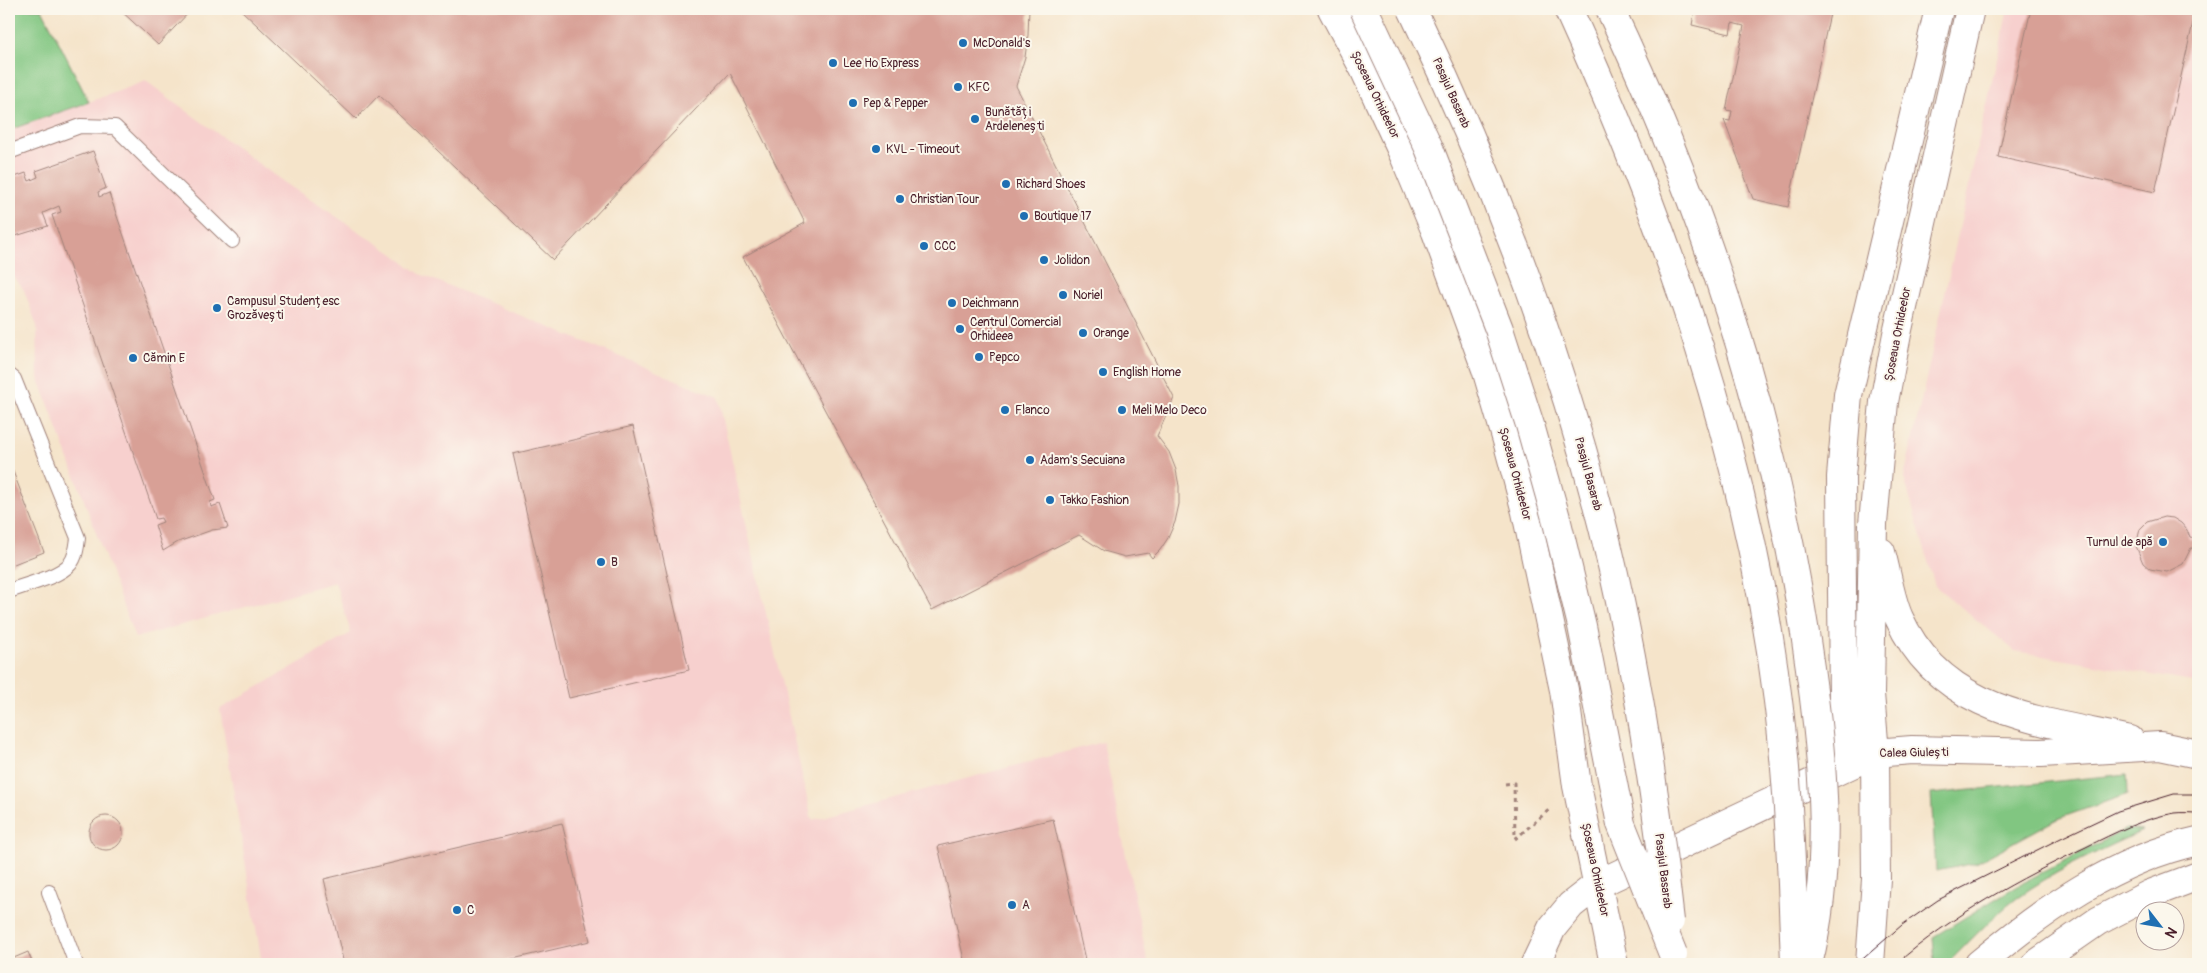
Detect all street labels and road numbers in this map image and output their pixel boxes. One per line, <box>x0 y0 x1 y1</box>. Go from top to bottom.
street label: Șoseaua Orhideelor <box>1347 49 1403 142</box>
street label: Pasajul Basarab <box>1429 55 1473 131</box>
street label: Șoseaua Orhideelor <box>1882 285 1915 382</box>
street label: Șoseaua Orhideelor <box>1495 426 1535 523</box>
street label: Pasajul Basarab <box>1571 435 1605 513</box>
street label: Calea Giulești <box>1879 745 1949 761</box>
street label: Șoseaua Orhideelor <box>1578 822 1612 919</box>
street label: Pasajul Basarab <box>1651 832 1675 910</box>

